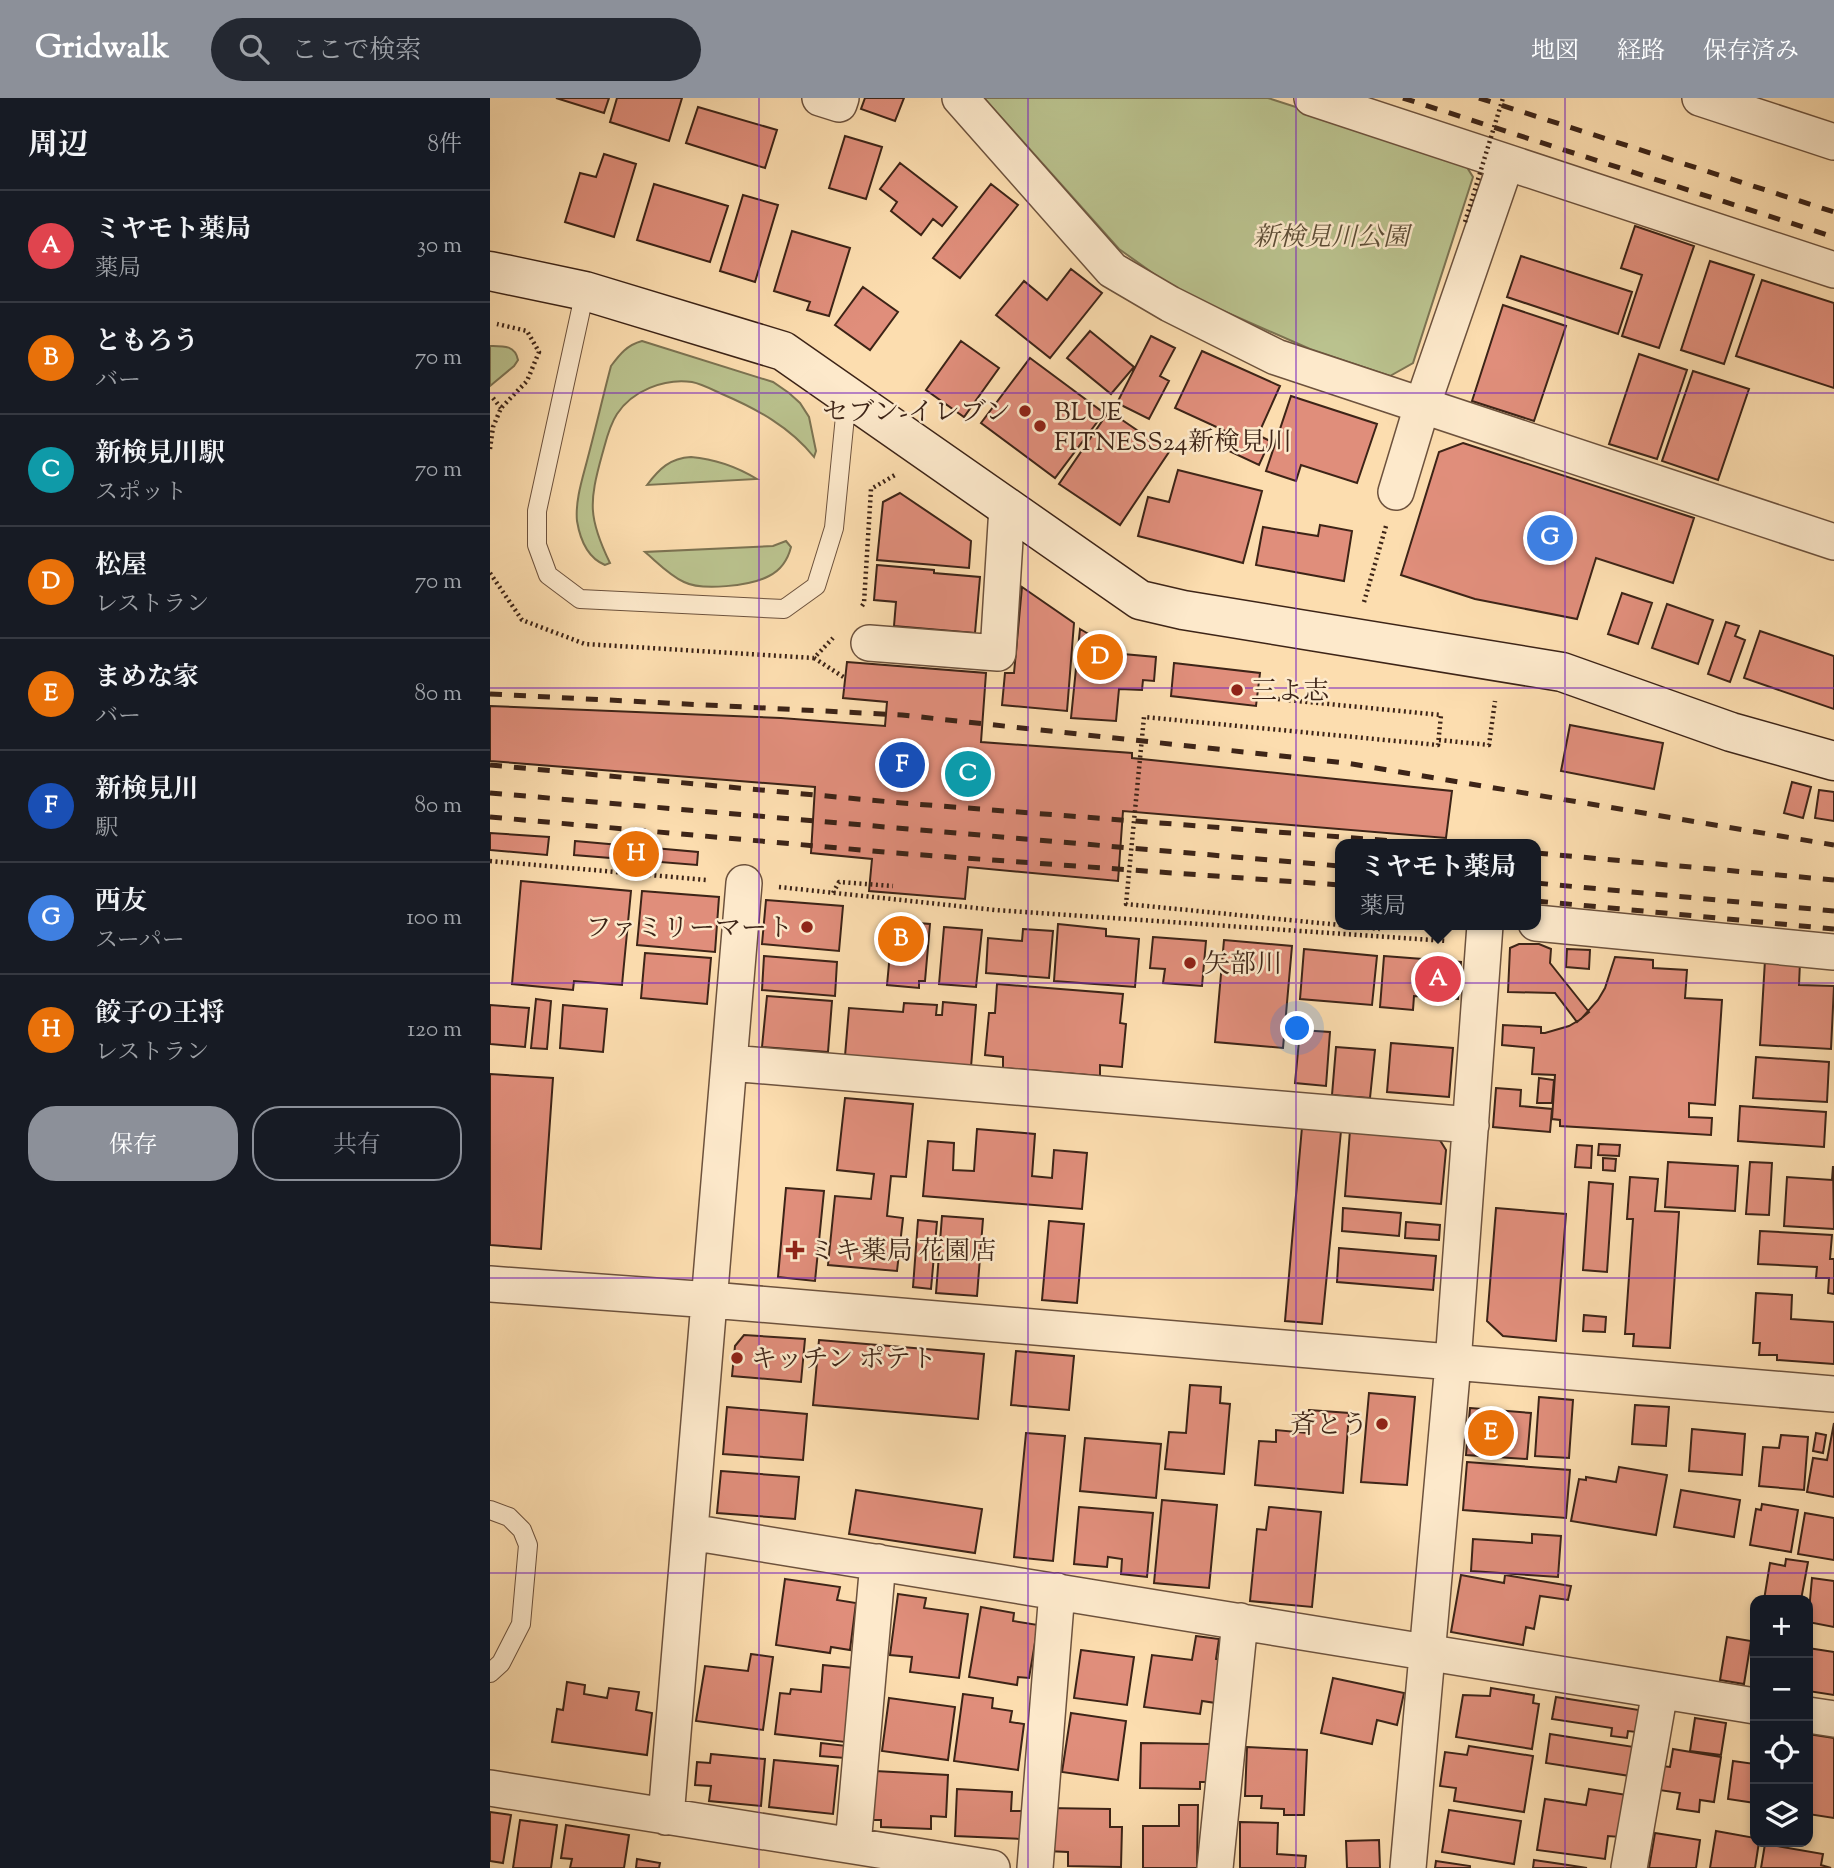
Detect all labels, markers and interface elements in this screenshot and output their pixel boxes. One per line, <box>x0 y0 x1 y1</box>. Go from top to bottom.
search box <box>211 18 701 81</box>
text: Gridwalk <box>35 25 169 73</box>
icon: search <box>235 30 273 68</box>
text: ここで検索 <box>291 33 421 70</box>
text: 地図 <box>1531 35 1579 69</box>
text: 経路 <box>1617 35 1665 69</box>
text: 保存済み <box>1703 35 1799 69</box>
text: 周辺 <box>28 125 88 168</box>
text: 8件 <box>428 129 462 162</box>
text: ミヤモト薬局 <box>95 212 251 249</box>
park label: 新検見川公園 <box>1253 220 1413 257</box>
text: A <box>42 230 60 263</box>
text: 30 m <box>417 230 462 263</box>
text: 薬局 <box>95 253 141 286</box>
text: ともろう <box>95 324 199 361</box>
text: B <box>44 342 58 375</box>
text: 70 m <box>415 342 462 375</box>
text: バー <box>95 365 141 398</box>
place label: セブン-イレブン <box>822 395 1011 432</box>
place label: BLUE FITNESS24新検見川 <box>1054 395 1292 462</box>
marker: セブン-イレブン <box>1017 403 1033 419</box>
marker: BLUE FITNESS24新検見川 <box>1032 418 1048 434</box>
text: 新検見川駅 <box>95 436 225 473</box>
text: C <box>42 454 60 487</box>
text: 70 m <box>415 454 462 487</box>
text: スポット <box>95 477 187 510</box>
pin: G <box>1527 512 1573 564</box>
text: 松屋 <box>95 548 147 585</box>
text: D <box>42 566 60 599</box>
text: 70 m <box>415 566 462 599</box>
text: レストラン <box>95 589 209 622</box>
pin: D <box>1077 631 1123 683</box>
text: まめな家 <box>95 660 199 697</box>
place label: 三よ志 <box>1251 674 1329 711</box>
text: E <box>44 678 58 711</box>
text: 80 m <box>414 678 462 711</box>
marker: 三よ志 <box>1229 682 1245 698</box>
text: バー <box>95 701 141 734</box>
pin: F <box>879 739 925 791</box>
pin: C <box>945 748 991 800</box>
text: 新検見川 <box>95 772 199 809</box>
text: F <box>45 790 57 823</box>
text: 80 m <box>414 790 462 823</box>
text: 駅 <box>95 813 118 846</box>
pin: H <box>613 828 659 880</box>
popup <box>1335 839 1541 930</box>
text: ミヤモト薬局 <box>1360 850 1516 887</box>
text: 西友 <box>95 884 147 921</box>
text: 薬局 <box>1360 891 1406 924</box>
text: G <box>42 902 60 935</box>
text: 100 m <box>406 902 462 935</box>
place label: ファミリーマート <box>586 911 793 948</box>
pin: B <box>878 913 924 965</box>
marker: ファミリーマート <box>799 919 815 935</box>
text: スーパー <box>95 925 185 958</box>
place label: 矢部川 <box>1204 947 1282 984</box>
pin: A <box>1415 953 1461 1005</box>
marker: 矢部川 <box>1182 955 1198 971</box>
text: 餃子の王将 <box>95 996 225 1033</box>
your location <box>1280 1011 1314 1045</box>
text: H <box>42 1014 60 1047</box>
text: 120 m <box>407 1014 462 1047</box>
text: レストラン <box>95 1037 209 1070</box>
button: 保存 <box>28 1106 238 1181</box>
button: 共有 <box>252 1106 462 1181</box>
place label: ミキ薬局 花園店 <box>809 1234 997 1271</box>
marker: ミキ薬局 花園店 <box>787 1242 803 1258</box>
place label: キッチン ポテト <box>751 1342 937 1379</box>
marker: キッチン ポテト <box>729 1350 745 1366</box>
pin: E <box>1468 1407 1514 1459</box>
place label: 斉とう <box>1290 1408 1368 1445</box>
marker: 斉とう <box>1374 1416 1390 1432</box>
map controls <box>1750 1595 1813 1847</box>
button: + <box>1750 1595 1813 1658</box>
button: − <box>1750 1658 1813 1721</box>
button: locate <box>1750 1721 1813 1784</box>
button: layers <box>1750 1784 1813 1847</box>

